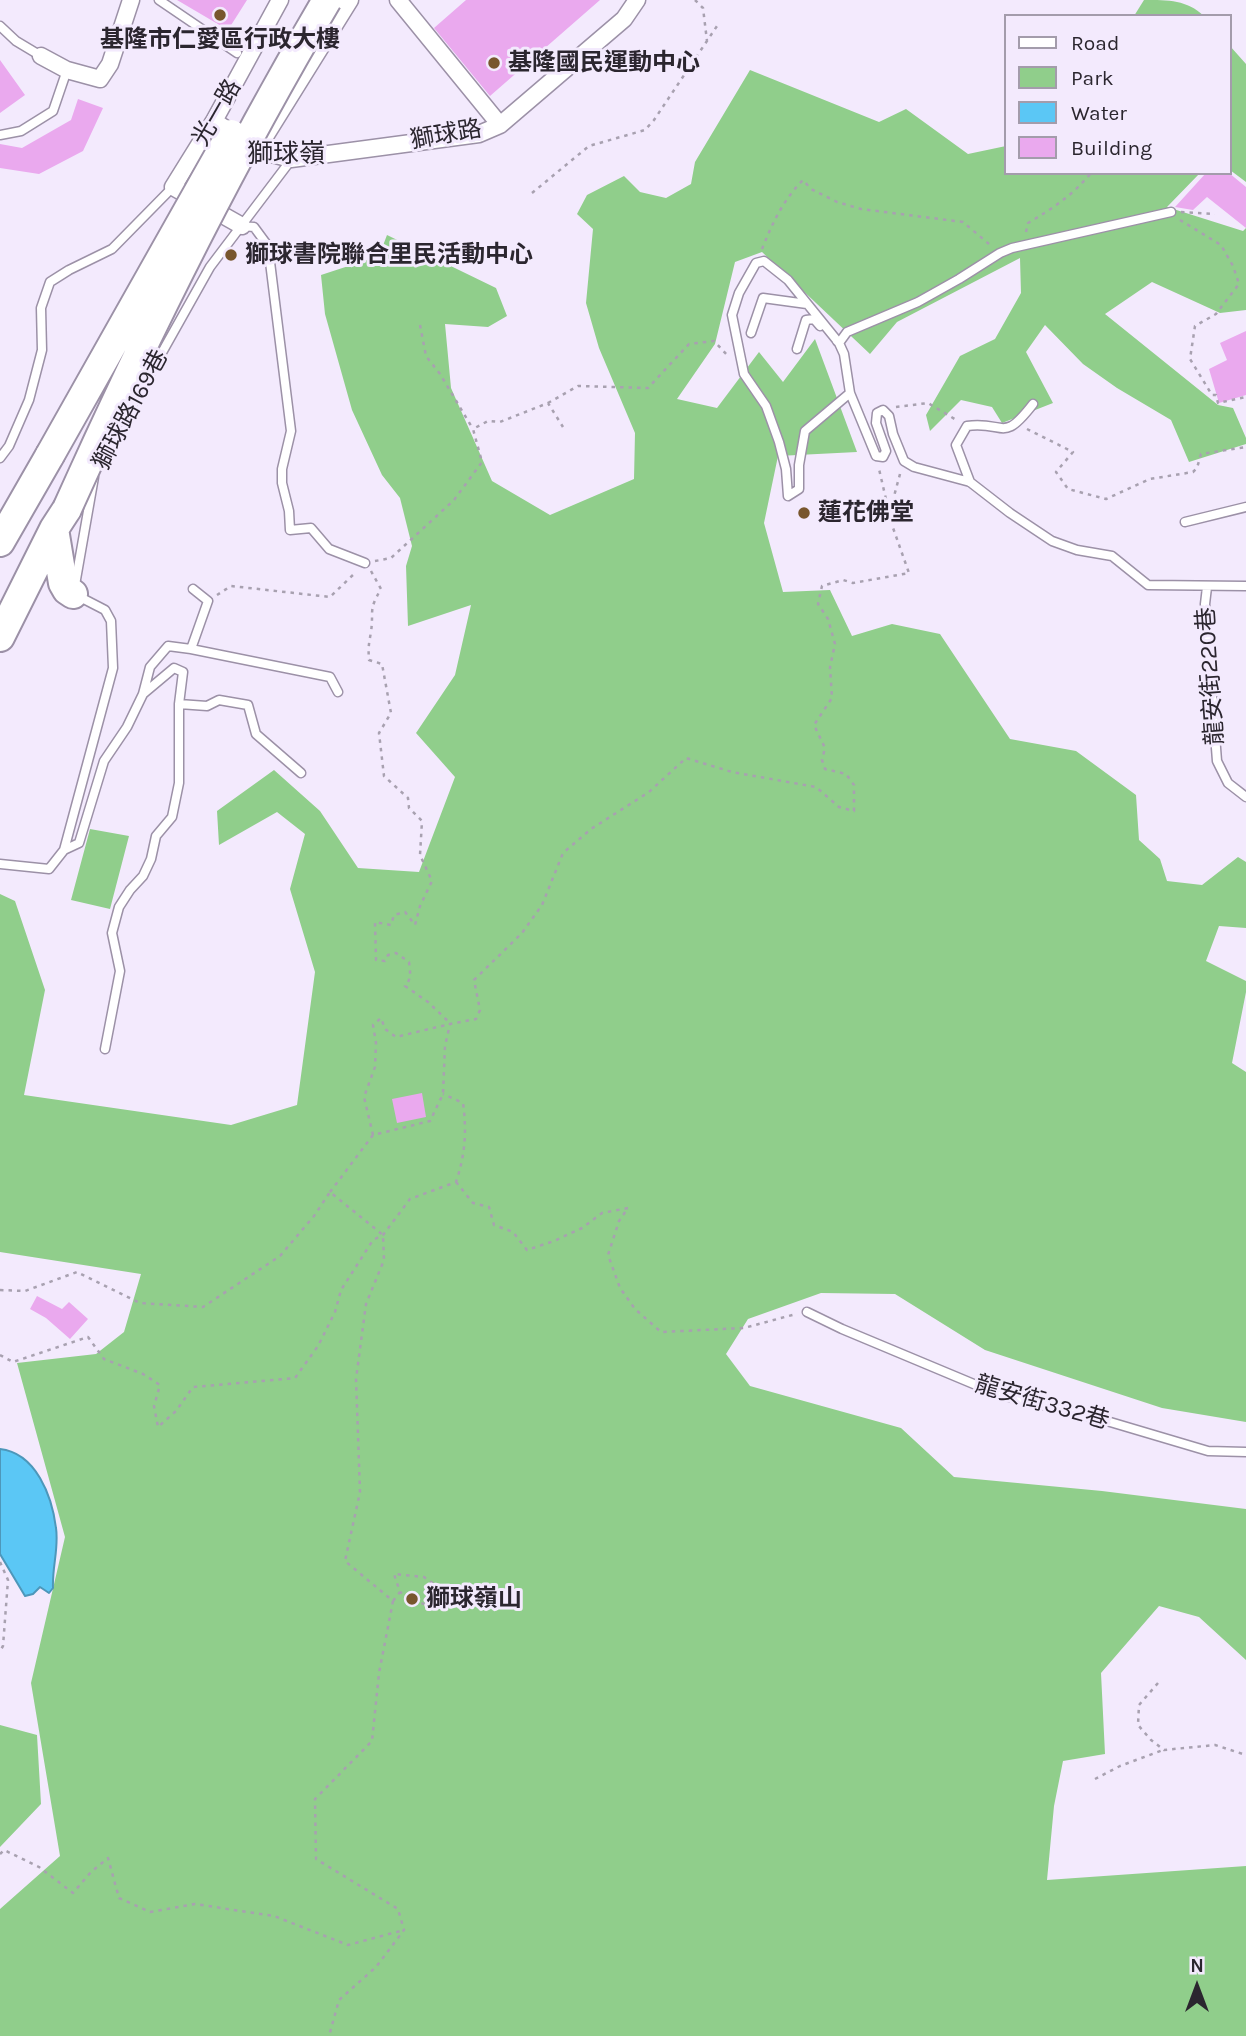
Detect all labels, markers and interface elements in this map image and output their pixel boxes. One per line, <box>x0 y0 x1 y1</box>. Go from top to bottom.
marker: 基隆市仁愛區行政大樓 <box>212 7 228 23</box>
legend <box>1004 14 1232 175</box>
place label: 基隆市仁愛區行政大樓 <box>100 26 340 54</box>
text: Road <box>1071 31 1119 55</box>
place label: 基隆國民運動中心 <box>508 49 700 77</box>
marker: 基隆國民運動中心 <box>486 55 502 71</box>
text: Park <box>1071 66 1114 90</box>
street label: 光一路 <box>187 75 247 151</box>
text: Water <box>1071 101 1127 125</box>
street label: 獅球路 <box>408 115 484 155</box>
text: Building <box>1071 136 1152 160</box>
district label: 獅球嶺 <box>247 139 325 171</box>
place label: 獅球書院聯合里民活動中心 <box>245 241 533 269</box>
marker: 獅球書院聯合里民活動中心 <box>223 247 239 263</box>
street label: 獅球路169巷 <box>87 345 175 475</box>
place label: 蓮花佛堂 <box>818 499 914 527</box>
marker: 蓮花佛堂 <box>796 505 812 521</box>
street label: 龍安街220巷 <box>1192 606 1230 746</box>
street label: 龍安街332巷 <box>972 1370 1112 1436</box>
place label: 獅球嶺山 <box>426 1585 522 1613</box>
marker: 獅球嶺山 <box>404 1591 420 1607</box>
north arrow <box>1162 1952 1232 2022</box>
text: N <box>1190 1955 1204 1977</box>

